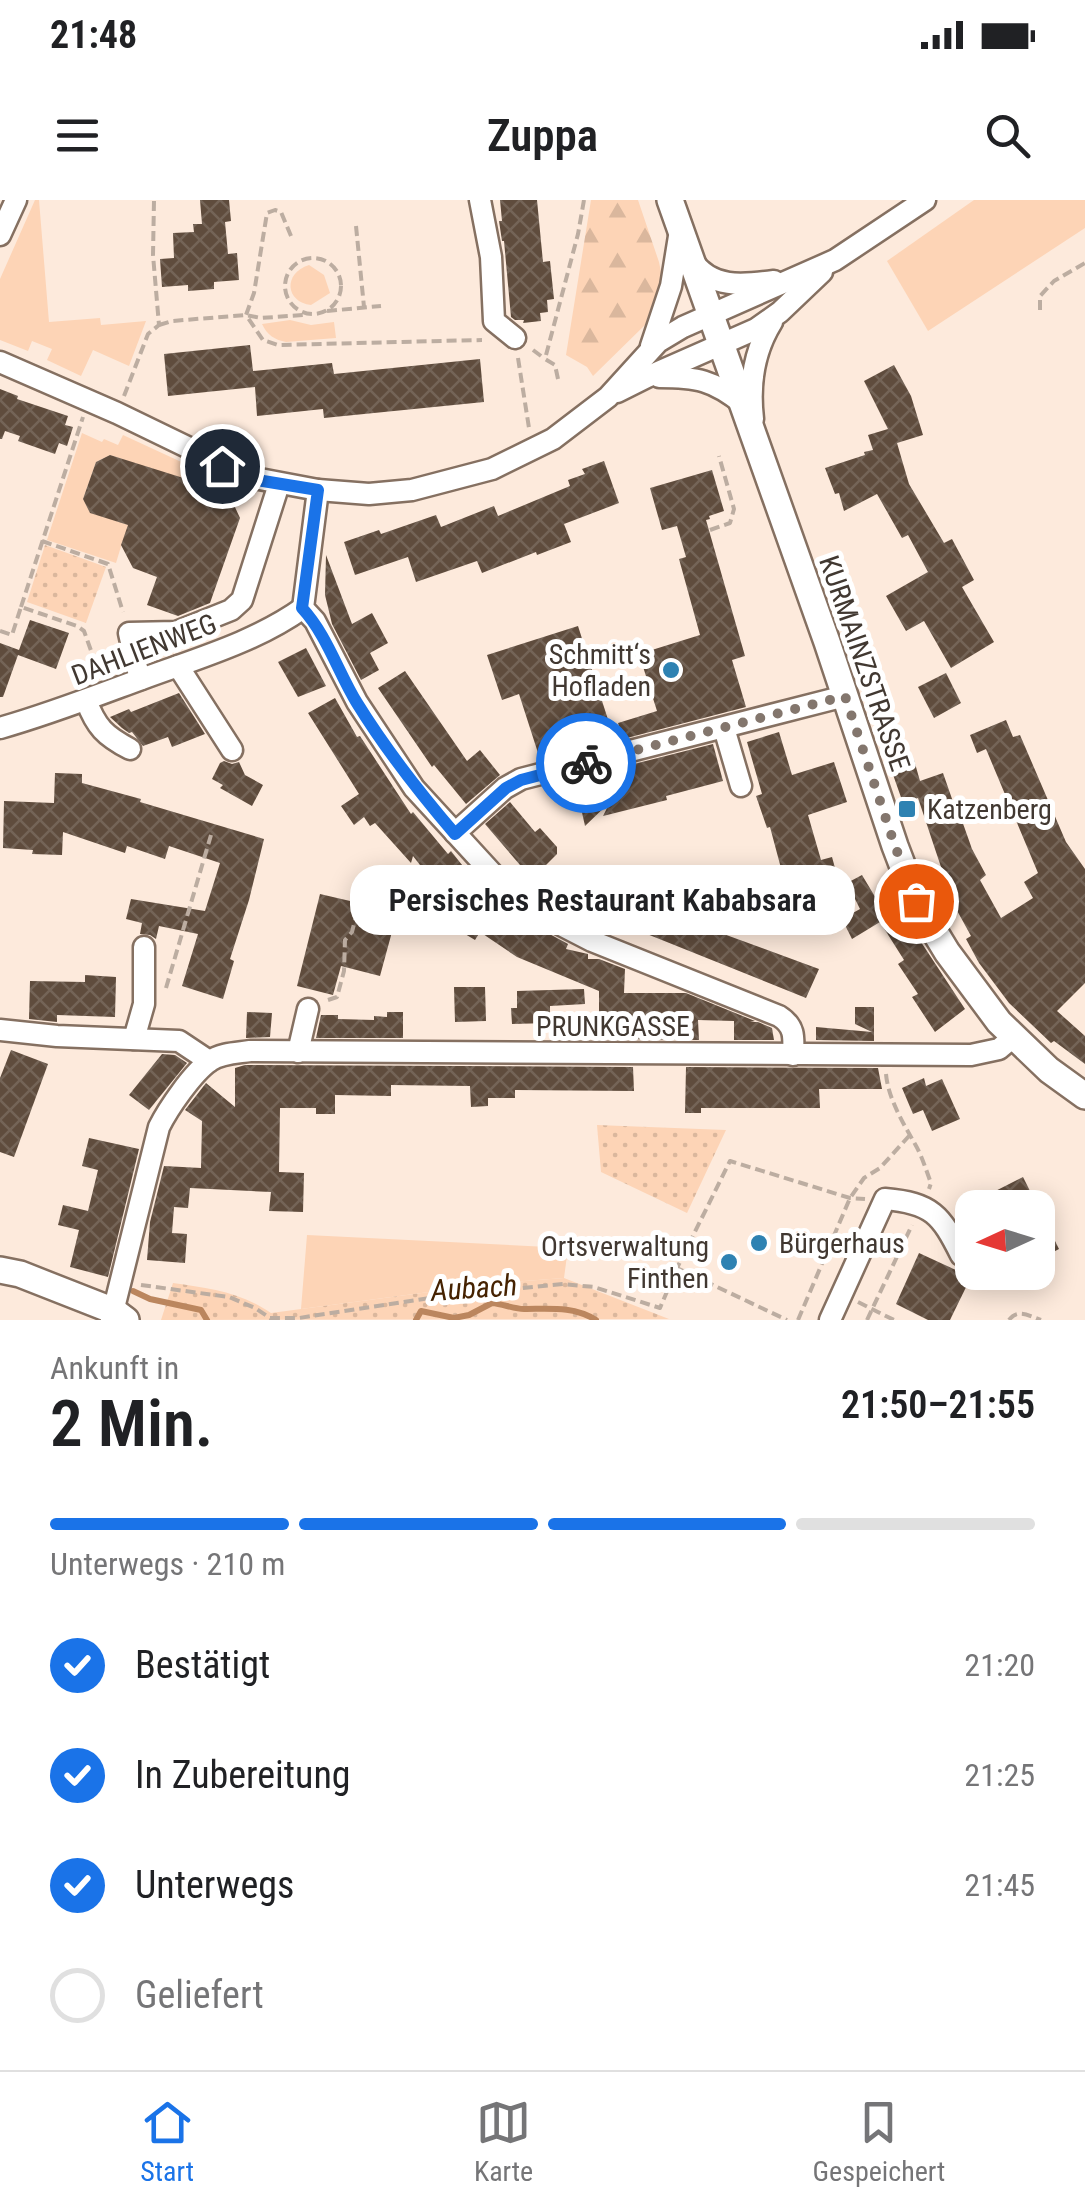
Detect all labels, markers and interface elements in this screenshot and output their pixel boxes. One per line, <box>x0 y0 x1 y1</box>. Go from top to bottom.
text: 21:48 <box>50 13 137 57</box>
icon: menu <box>50 108 105 163</box>
icon: search <box>980 108 1035 163</box>
text: Zuppa <box>487 109 598 162</box>
pin <box>180 424 265 509</box>
icon: home <box>195 439 250 494</box>
street label: KURMAINZSTRASSE <box>812 551 917 775</box>
street label: DAHLIENWEG <box>67 607 221 692</box>
place label: Schmitt‘s Hofladen <box>549 638 651 703</box>
marker: Schmitt‘s Hofladen <box>660 659 682 681</box>
courier <box>536 713 636 813</box>
icon: bike <box>559 736 614 791</box>
place label: Katzenberg <box>927 793 1052 826</box>
marker: Katzenberg <box>896 798 918 820</box>
pin <box>874 859 959 944</box>
callout: Persisches Restaurant Kababsara <box>351 866 856 936</box>
icon: bag <box>889 874 944 929</box>
text: Persisches Restaurant Kababsara <box>388 881 817 919</box>
street label: PRUNKGASSE <box>536 1010 690 1043</box>
north arrow <box>955 1190 1055 1290</box>
map controls <box>955 1190 1055 1290</box>
place label: Bürgerhaus <box>779 1227 905 1260</box>
place label: Ortsverwaltung Finthen <box>541 1230 709 1295</box>
marker: Bürgerhaus <box>748 1232 770 1254</box>
marker: Ortsverwaltung Finthen <box>718 1251 740 1273</box>
water label: Aubach <box>429 1267 518 1308</box>
text: Ankunft in <box>50 1349 179 1387</box>
text: 21:50–21:55 <box>841 1383 1035 1427</box>
text: 2 Min. <box>50 1386 213 1462</box>
text: Unterwegs · 210 m <box>50 1545 285 1583</box>
icon: check <box>50 1638 105 1693</box>
text: Bestätigt <box>135 1643 270 1687</box>
text: 21:20 <box>964 1646 1035 1684</box>
icon: check <box>50 1748 105 1803</box>
text: In Zubereitung <box>135 1753 351 1797</box>
text: 21:25 <box>964 1756 1035 1794</box>
icon: check <box>50 1858 105 1913</box>
text: Unterwegs <box>135 1863 294 1907</box>
text: 21:45 <box>964 1866 1035 1904</box>
text: Geliefert <box>135 1973 264 2017</box>
tab: Start <box>140 2095 195 2188</box>
tab: Karte <box>474 2095 533 2188</box>
tab: Gespeichert <box>812 2095 945 2188</box>

